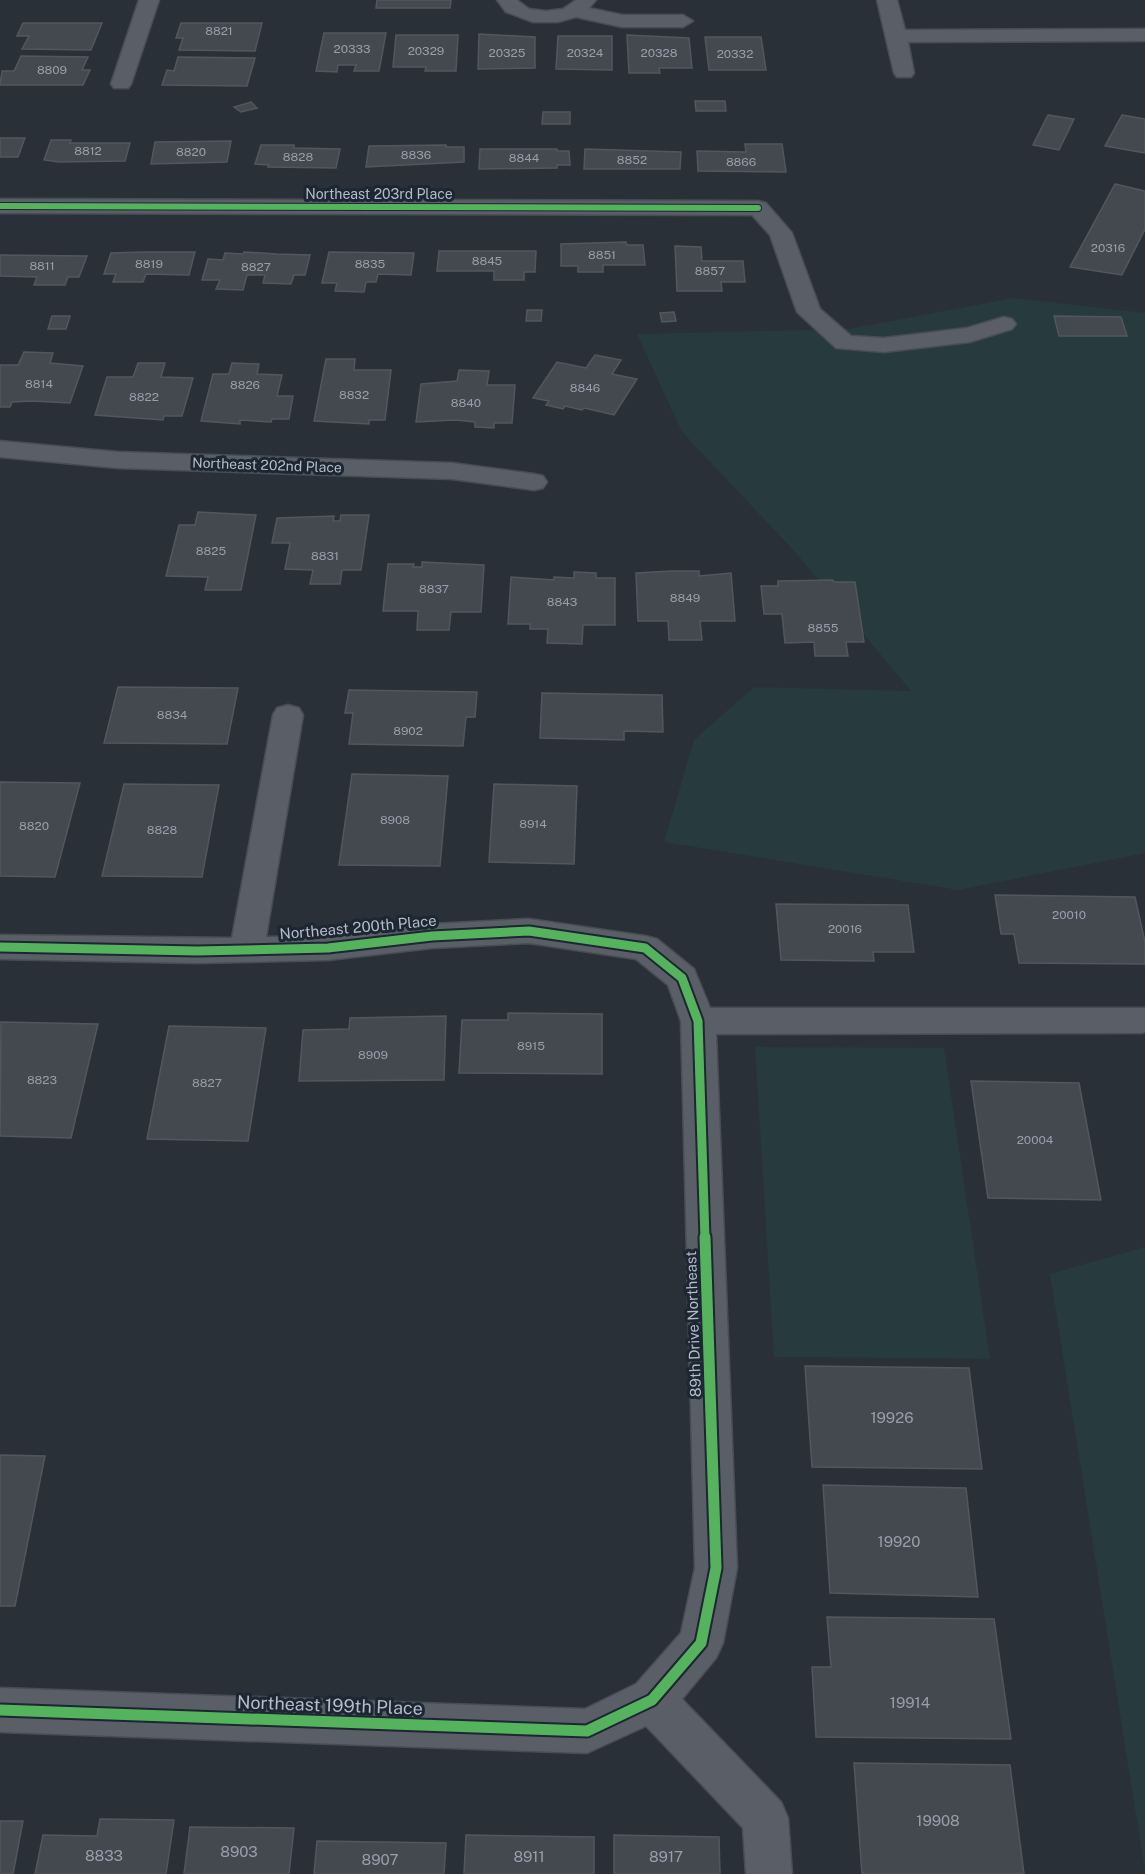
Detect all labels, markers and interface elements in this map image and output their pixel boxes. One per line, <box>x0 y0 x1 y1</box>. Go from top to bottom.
house number: 8821 <box>205 24 233 38</box>
house number: 20333 <box>334 42 370 56</box>
house number: 20329 <box>408 44 444 58</box>
house number: 20325 <box>489 46 526 60</box>
house number: 20324 <box>567 46 604 60</box>
house number: 20328 <box>641 46 678 60</box>
house number: 20332 <box>717 47 753 61</box>
house number: 8809 <box>37 63 67 77</box>
house number: 8812 <box>74 144 102 158</box>
house number: 8820 <box>176 145 206 159</box>
house number: 8836 <box>401 148 431 162</box>
house number: 8828 <box>283 150 313 164</box>
house number: 8844 <box>509 151 540 165</box>
house number: 8852 <box>617 153 647 167</box>
house number: 8866 <box>726 155 756 169</box>
street label: Northeast 203rd Place <box>305 186 453 202</box>
house number: 20316 <box>1091 241 1125 255</box>
house number: 8851 <box>588 248 616 262</box>
house number: 8845 <box>472 254 503 268</box>
house number: 8819 <box>135 257 163 271</box>
house number: 8835 <box>355 257 386 271</box>
house number: 8811 <box>29 259 55 273</box>
house number: 8827 <box>241 260 271 274</box>
house number: 8857 <box>695 264 725 278</box>
house number: 8814 <box>25 377 53 391</box>
house number: 8826 <box>230 378 260 392</box>
house number: 8846 <box>570 381 600 395</box>
house number: 8832 <box>339 388 369 402</box>
house number: 8822 <box>129 390 159 404</box>
house number: 8840 <box>451 396 481 410</box>
street label: Northeast 202nd Place <box>192 454 342 476</box>
house number: 8825 <box>196 544 226 558</box>
house number: 8831 <box>311 549 339 563</box>
house number: 8837 <box>419 582 449 596</box>
house number: 8849 <box>670 591 700 605</box>
house number: 8843 <box>547 595 577 609</box>
house number: 8855 <box>808 621 839 635</box>
house number: 8834 <box>157 708 188 722</box>
house number: 8902 <box>393 724 423 738</box>
house number: 8908 <box>380 813 410 827</box>
house number: 8914 <box>519 817 547 831</box>
house number: 8820 <box>19 819 49 833</box>
house number: 8828 <box>147 823 177 837</box>
house number: 20010 <box>1052 908 1086 922</box>
street label: Northeast 200th Place <box>279 912 437 942</box>
house number: 20016 <box>828 922 862 936</box>
house number: 8915 <box>517 1039 545 1053</box>
house number: 8909 <box>358 1048 388 1062</box>
house number: 8823 <box>27 1073 57 1087</box>
house number: 8827 <box>192 1076 222 1090</box>
house number: 20004 <box>1017 1133 1054 1147</box>
street label: 89th Drive Northeast <box>682 1250 704 1397</box>
house number: 19926 <box>870 1409 914 1426</box>
house number: 19920 <box>878 1533 920 1550</box>
street label: Northeast 199th Place <box>237 1691 423 1719</box>
house number: 19914 <box>890 1694 930 1711</box>
house number: 19908 <box>916 1812 960 1829</box>
house number: 8903 <box>220 1843 258 1860</box>
house number: 8833 <box>85 1847 123 1864</box>
house number: 8911 <box>513 1848 545 1865</box>
house number: 8917 <box>649 1848 683 1865</box>
house number: 8907 <box>362 1851 398 1868</box>

